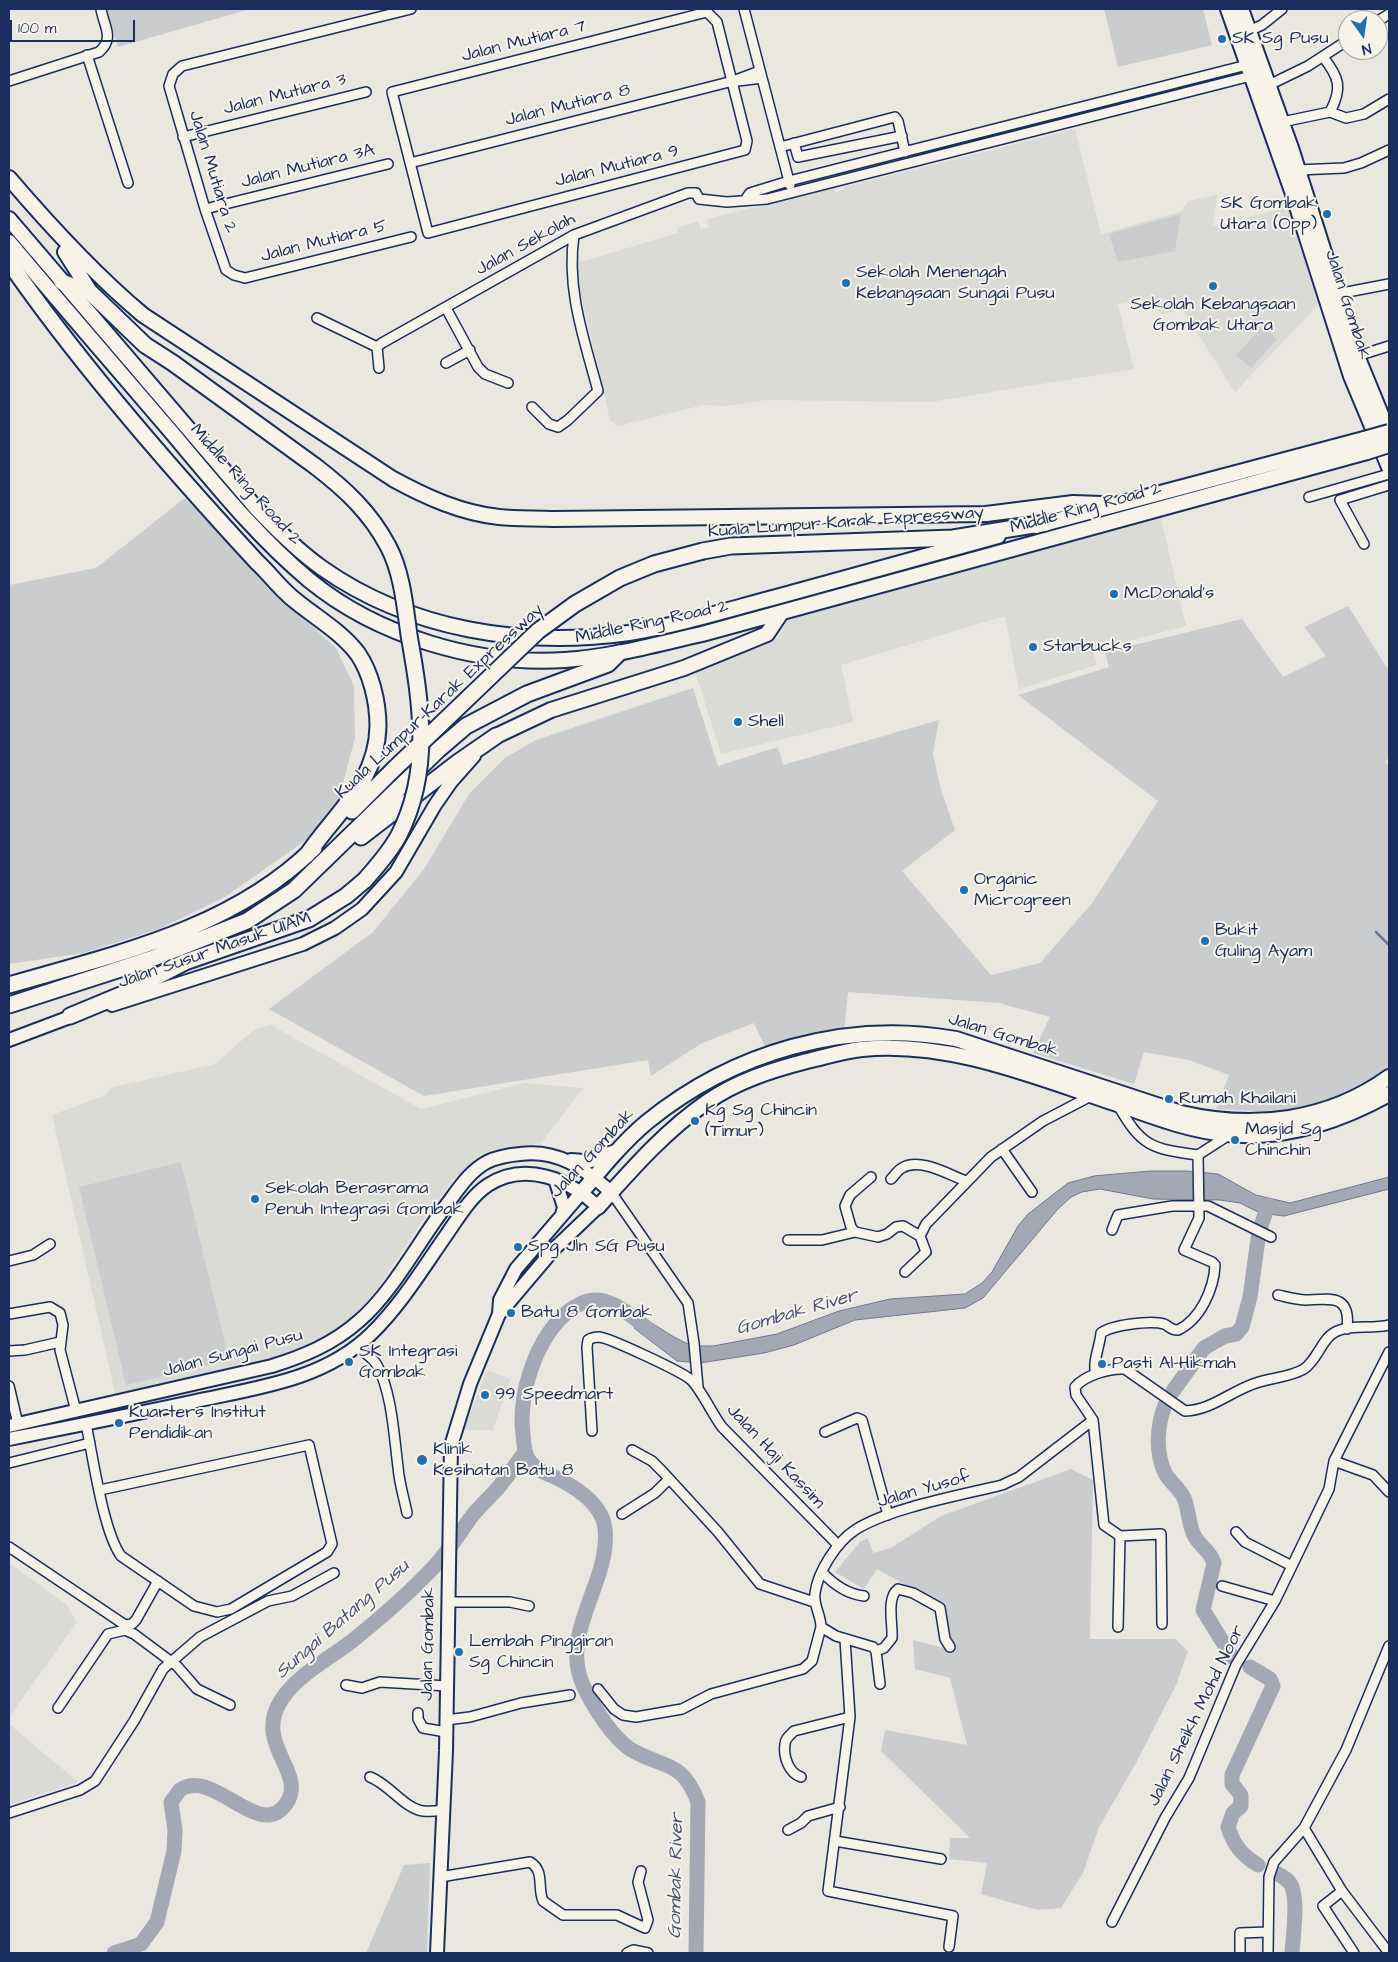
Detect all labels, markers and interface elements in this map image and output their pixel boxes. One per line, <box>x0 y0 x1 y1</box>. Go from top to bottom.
scale bar <box>12 10 138 42</box>
north arrow <box>1338 10 1388 60</box>
street label: Jalan Mutiara 7 <box>460 16 588 68</box>
text: 100 m <box>18 18 57 39</box>
place label: SK Sg Pusu <box>1232 28 1329 50</box>
marker: SK Sg Pusu <box>1216 33 1228 45</box>
text: N <box>1360 38 1373 59</box>
street label: Jalan Mutiara 3 <box>221 69 349 121</box>
street label: Jalan Mutiara 8 <box>503 80 633 132</box>
street label: Jalan Mutiara 2 <box>183 108 241 236</box>
street label: Jalan Mutiara 3A <box>239 140 377 194</box>
street label: Jalan Mutiara 9 <box>553 141 681 193</box>
place label: SK Gombak Utara (Opp) <box>1220 193 1317 235</box>
marker: SK Gombak Utara (Opp) <box>1321 208 1333 220</box>
street label: Jalan Sekolah <box>473 209 579 281</box>
street label: Jalan Mutiara 5 <box>259 216 389 268</box>
street label: Jalan Gombak <box>1319 248 1375 362</box>
place label: Sekolah Menengah Kebangsaan Sungai Pusu <box>856 262 1055 304</box>
marker: Sekolah Menengah Kebangsaan Sungai Pusu <box>840 277 852 289</box>
marker: Sekolah Kebangsaan Gombak Utara <box>1207 280 1219 292</box>
place label: Sekolah Kebangsaan Gombak Utara <box>1130 294 1296 336</box>
street label: Middle Ring Road 2 <box>185 420 305 550</box>
street label: Middle Ring Road 2 <box>1008 478 1164 540</box>
street label: Kuala Lumpur–Karak Expressway <box>707 503 985 543</box>
place label: McDonald's <box>1124 583 1214 605</box>
marker: McDonald's <box>1108 588 1120 600</box>
street label: Middle Ring Road 2 <box>574 596 730 650</box>
street label: Kuala Lumpur–Karak Expressway <box>331 600 549 804</box>
place label: Starbucks <box>1043 636 1132 658</box>
marker: Starbucks <box>1027 641 1039 653</box>
place label: Shell <box>748 711 784 733</box>
marker: Shell <box>732 716 744 728</box>
place label: Organic Microgreen <box>974 869 1071 912</box>
marker: Organic Microgreen <box>958 884 970 896</box>
street label: Jalan Susur Masuk UIAM <box>116 908 314 994</box>
place label: Bukit Guling Ayam <box>1215 920 1312 962</box>
marker: Bukit Guling Ayam <box>1199 935 1211 947</box>
street label: Jalan Gombak <box>945 1009 1061 1063</box>
place label: Rumah Khailani <box>1179 1088 1296 1110</box>
marker: Rumah Khailani <box>1163 1093 1175 1105</box>
place label: Kg Sg Chincin (Timur) <box>705 1100 817 1142</box>
street label: Jalan Gombak <box>546 1105 640 1203</box>
marker: Kg Sg Chincin (Timur) <box>689 1115 701 1127</box>
place label: Masjid Sg Chinchin <box>1245 1119 1321 1162</box>
marker: Masjid Sg Chinchin <box>1229 1134 1241 1146</box>
place label: Sekolah Berasrama Penuh Integrasi Gombak <box>265 1178 463 1220</box>
marker: Sekolah Berasrama Penuh Integrasi Gombak <box>249 1193 261 1205</box>
place label: Spg Jln SG Pusu <box>528 1236 665 1258</box>
marker: Spg Jln SG Pusu <box>512 1241 524 1253</box>
water label: Gombak River <box>734 1285 860 1341</box>
place label: Batu 8 Gombak <box>521 1302 652 1324</box>
marker: Batu 8 Gombak <box>505 1307 517 1319</box>
street label: Jalan Sungai Pusu <box>161 1325 305 1383</box>
place label: SK Integrasi Gombak <box>359 1341 458 1384</box>
place label: Pasti Al-Hikmah <box>1112 1353 1236 1375</box>
marker: SK Integrasi Gombak <box>343 1356 355 1368</box>
marker: Pasti Al-Hikmah <box>1096 1358 1108 1370</box>
place label: 99 Speedmart <box>495 1384 613 1406</box>
marker: 99 Speedmart <box>479 1389 491 1401</box>
street label: Jalan Haji Kassim <box>721 1400 829 1514</box>
place label: Kuarters Institut Pendidikan <box>129 1402 266 1445</box>
marker: Kuarters Institut Pendidikan <box>113 1417 125 1429</box>
place label: Klinik Kesihatan Batu 8 <box>433 1439 573 1482</box>
marker: Klinik Kesihatan Batu 8 <box>415 1453 429 1467</box>
street label: Jalan Yusof <box>875 1466 973 1514</box>
water label: Sungai Batang Pusu <box>271 1556 415 1684</box>
street label: Jalan Gombak <box>417 1587 441 1701</box>
street label: Jalan Sheikh Mohd Noor <box>1144 1622 1250 1810</box>
place label: Lembah Pinggiran Sg Chincin <box>469 1631 613 1674</box>
marker: Lembah Pinggiran Sg Chincin <box>453 1646 465 1658</box>
water label: Gombak River <box>665 1813 689 1939</box>

